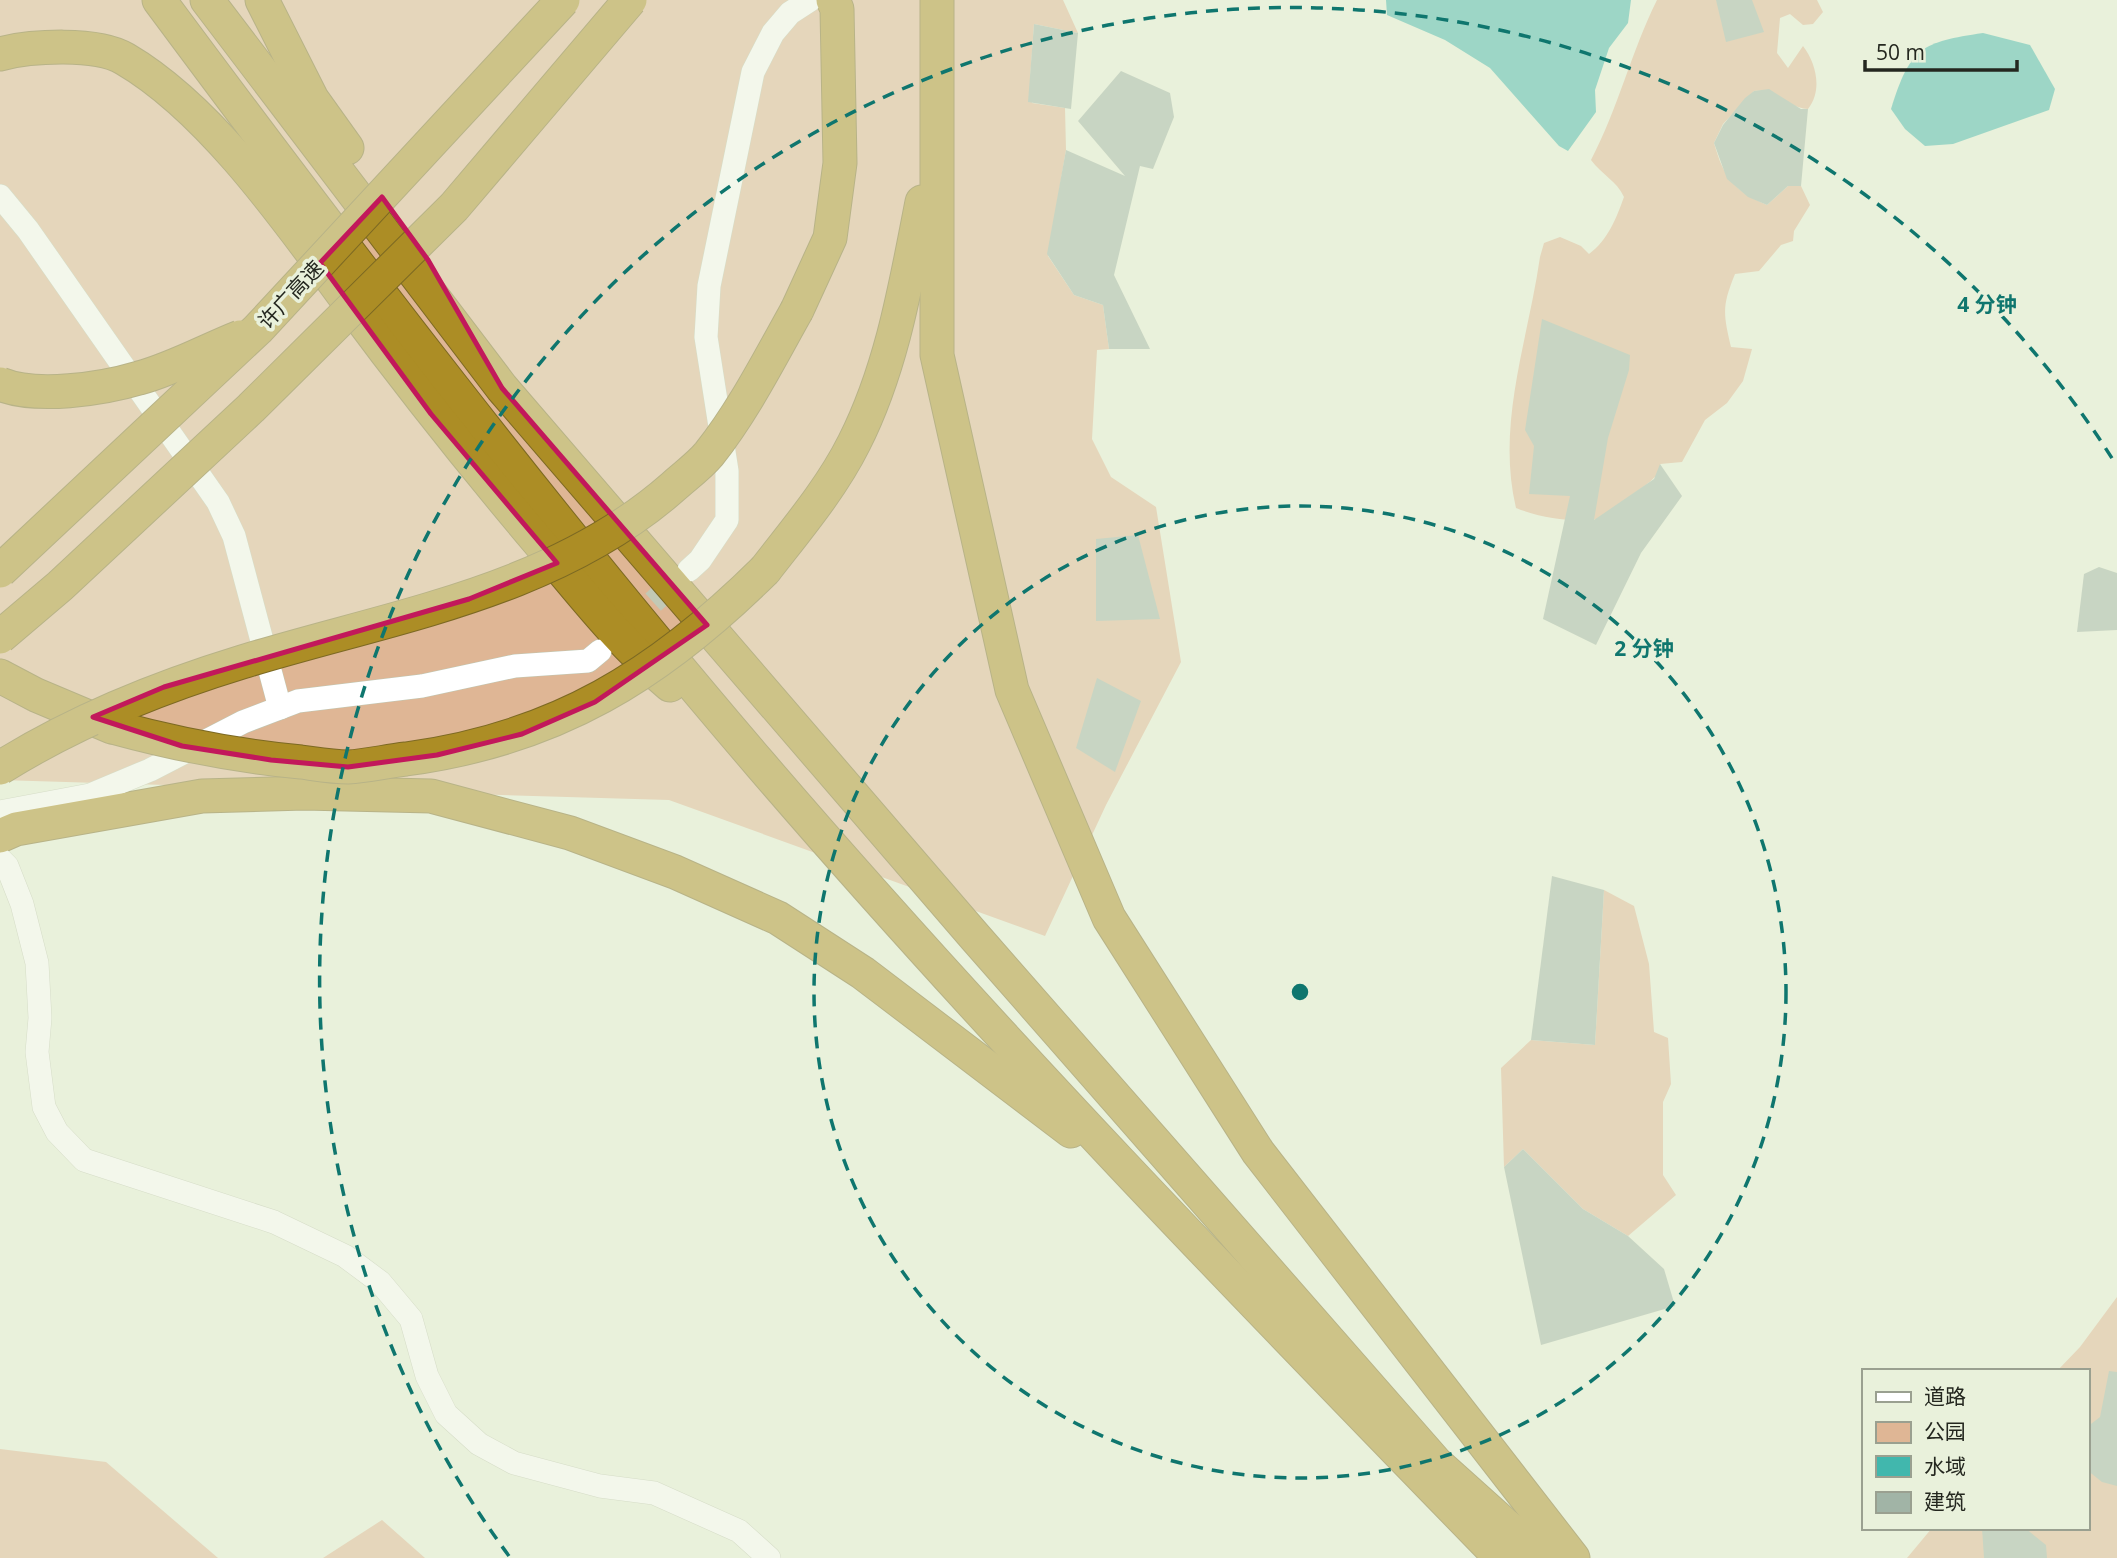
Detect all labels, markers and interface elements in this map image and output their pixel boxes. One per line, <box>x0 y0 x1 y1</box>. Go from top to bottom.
scale bar <box>1865 28 2017 72</box>
text: 50 m <box>1876 38 1925 66</box>
street label: 许广高速 <box>251 254 329 335</box>
text: 4 分钟 <box>1957 290 2017 318</box>
text: 2 分钟 <box>1614 634 1674 662</box>
centre of rings <box>1288 980 1312 1004</box>
legend <box>1862 1369 2089 1530</box>
text: 道路 <box>1924 1382 1966 1410</box>
text: 公园 <box>1924 1417 1966 1445</box>
text: 水域 <box>1924 1452 1966 1480</box>
text: 建筑 <box>1924 1487 1966 1515</box>

